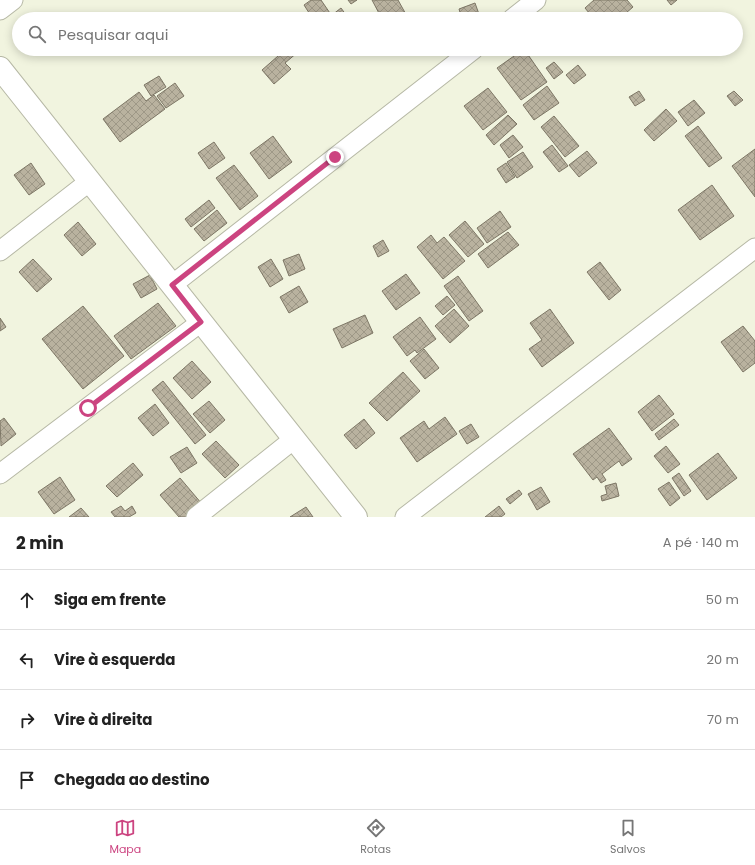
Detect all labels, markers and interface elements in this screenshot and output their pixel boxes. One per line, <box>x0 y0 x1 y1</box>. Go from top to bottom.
search box <box>12 12 743 56</box>
icon: search <box>26 23 48 45</box>
text: Pesquisar aqui <box>58 24 168 45</box>
route end <box>326 148 344 166</box>
route start <box>79 399 97 417</box>
text: 2 min <box>16 531 64 555</box>
text: A pé · 140 m <box>663 533 739 552</box>
icon: ahead <box>16 589 38 611</box>
text: Siga em frente <box>54 589 166 610</box>
text: 50 m <box>706 590 739 609</box>
icon: left <box>16 649 38 671</box>
text: Vire à esquerda <box>54 649 176 670</box>
text: 20 m <box>706 650 739 669</box>
icon: right <box>16 709 38 731</box>
text: Vire à direita <box>54 709 153 730</box>
text: 70 m <box>707 710 739 729</box>
icon: arrive <box>16 769 38 791</box>
text: Chegada ao destino <box>54 769 210 790</box>
tab: Mapa <box>109 817 141 858</box>
tab: Rotas <box>360 817 391 858</box>
tab: Salvos <box>610 817 646 858</box>

